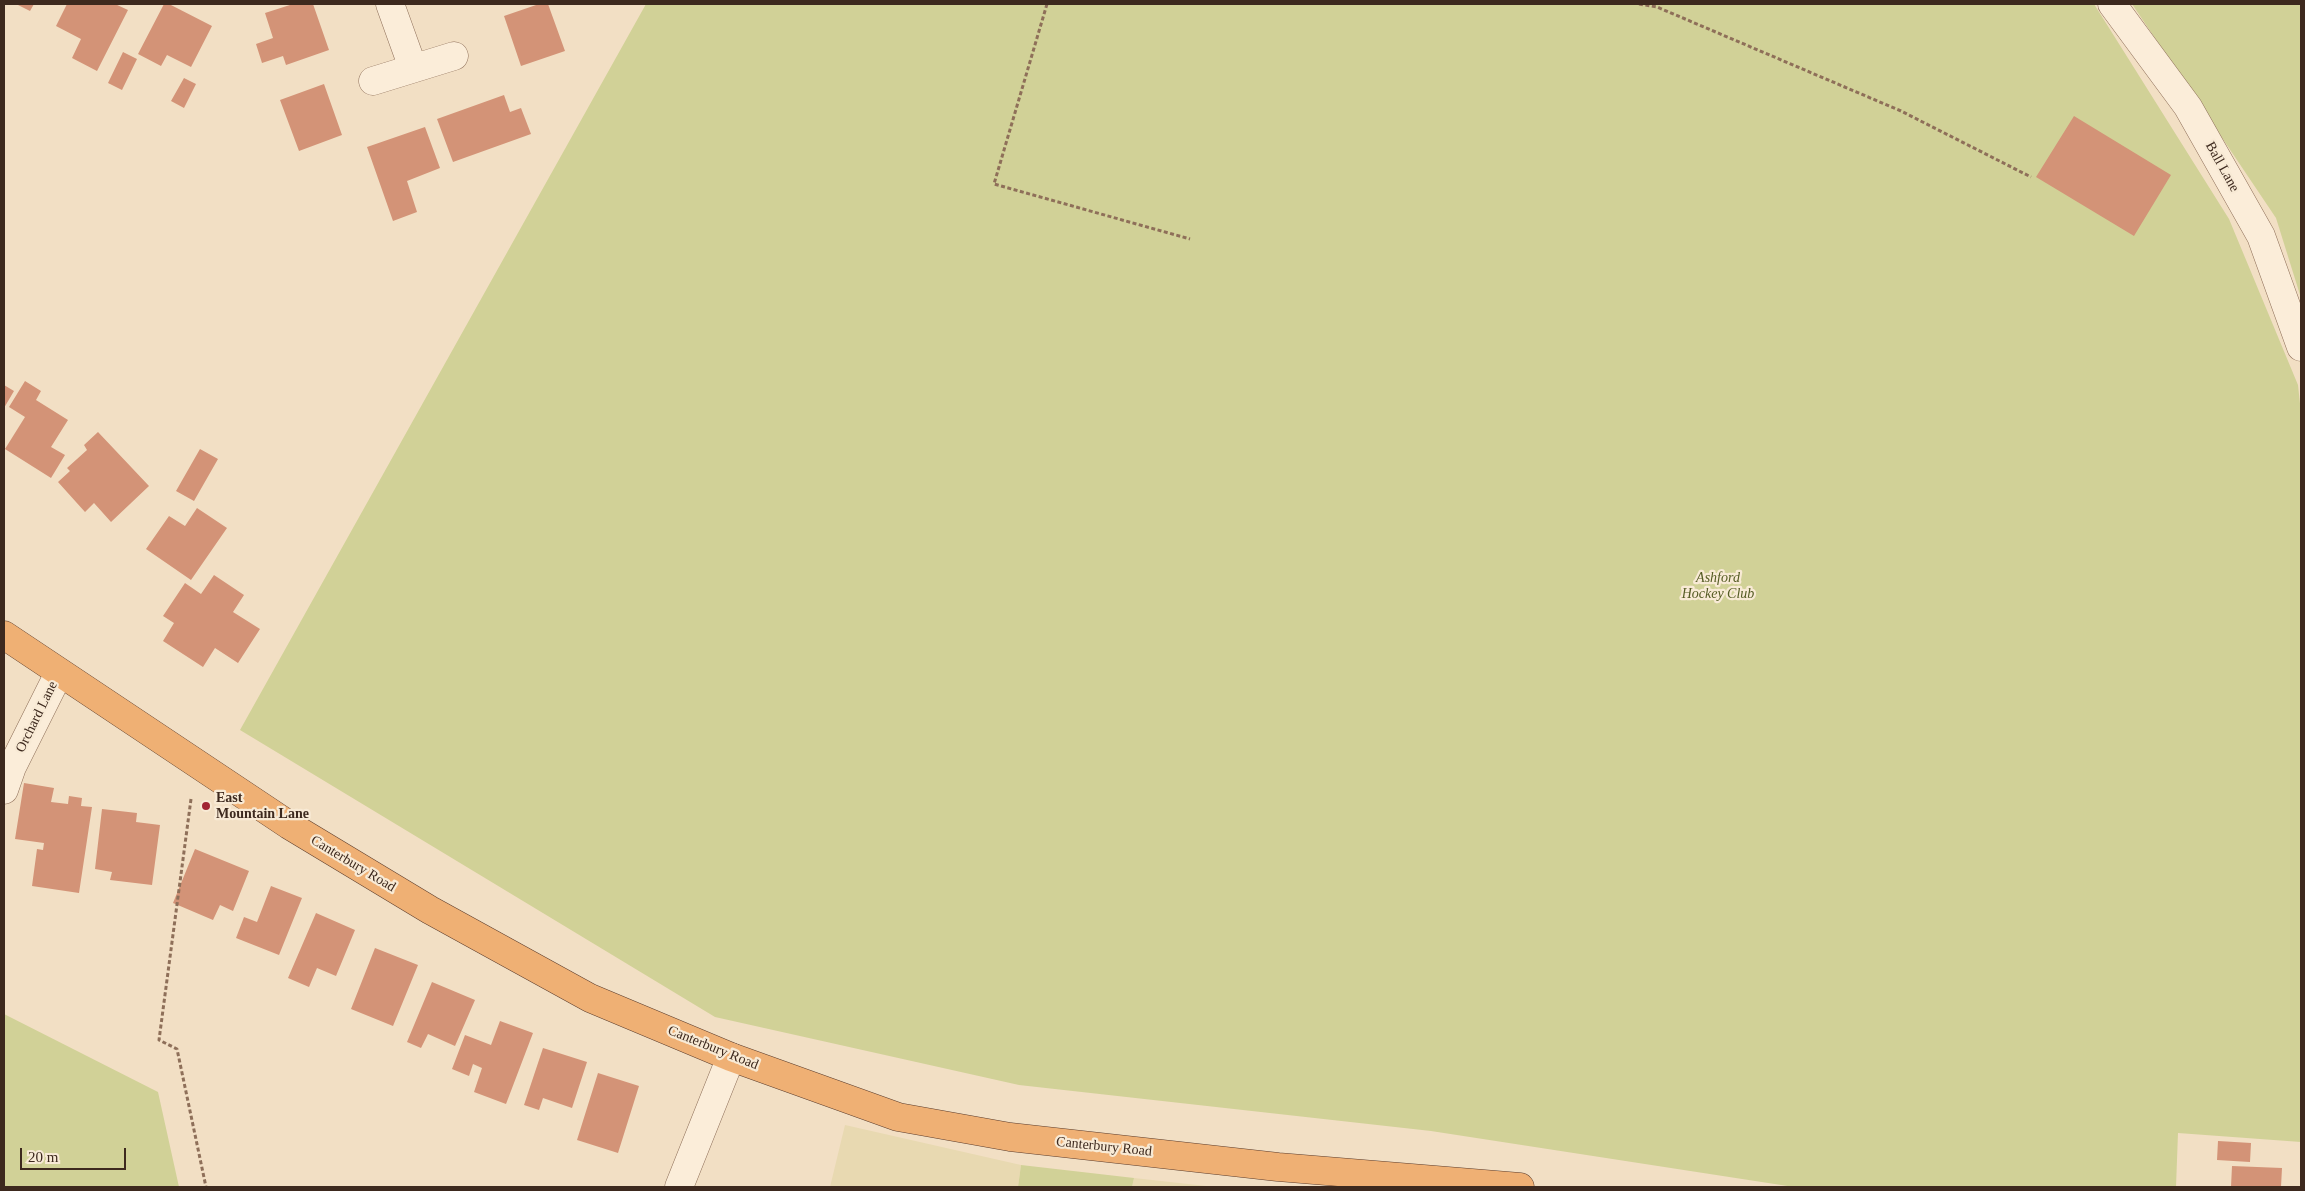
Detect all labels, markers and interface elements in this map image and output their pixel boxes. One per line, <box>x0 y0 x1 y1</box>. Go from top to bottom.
street label: Ball Lane <box>2201 139 2243 195</box>
park label: Ashford Hockey Club <box>1682 570 1754 602</box>
street label: Orchard Lane <box>12 679 62 755</box>
place label: East Mountain Lane <box>216 790 309 822</box>
marker: East Mountain Lane <box>200 800 212 812</box>
street label: Canterbury Road <box>308 832 398 896</box>
street label: Canterbury Road <box>665 1022 761 1074</box>
street label: Canterbury Road <box>1055 1134 1153 1160</box>
scale bar <box>22 1138 129 1170</box>
text: 20 m <box>28 1149 58 1165</box>

